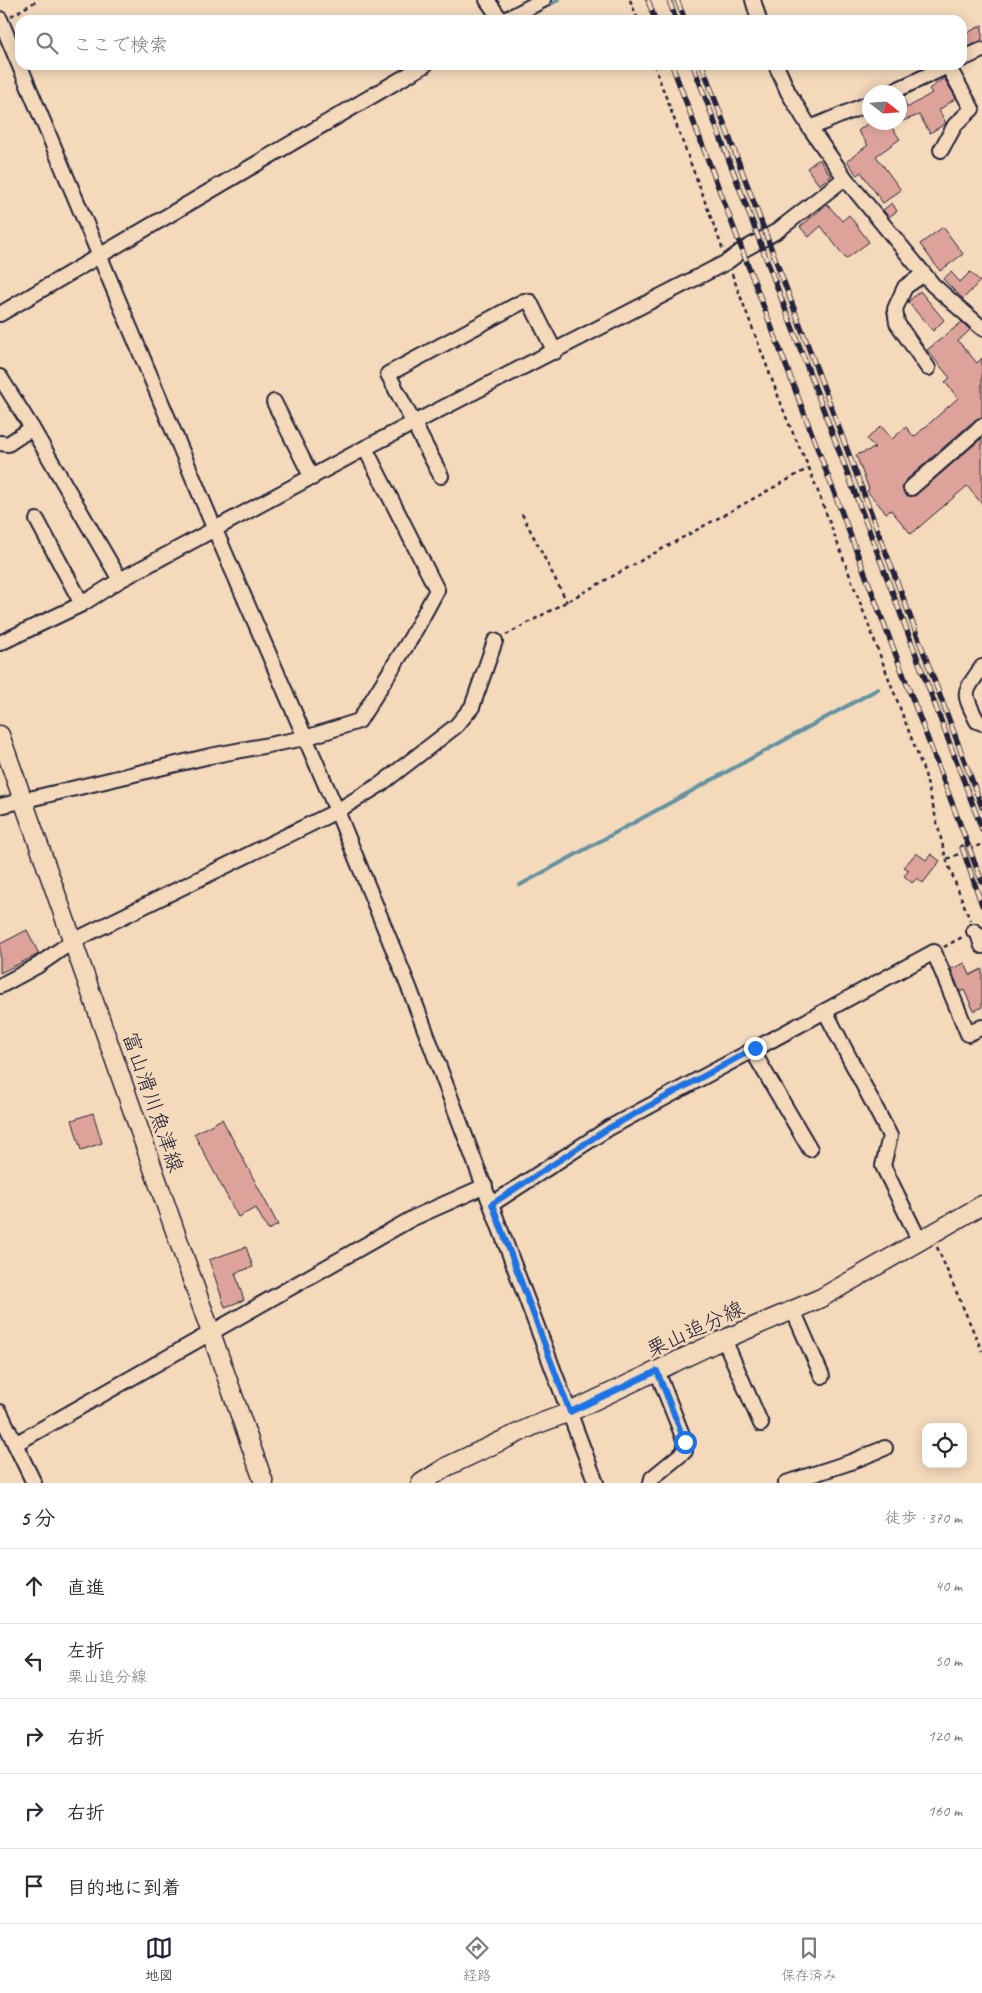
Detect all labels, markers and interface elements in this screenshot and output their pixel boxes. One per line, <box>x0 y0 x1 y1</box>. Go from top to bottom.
search box <box>15 15 967 70</box>
icon: search <box>33 29 61 57</box>
text: ここで検索 <box>73 33 168 57</box>
north arrow <box>862 85 907 130</box>
street label: 富山滑川魚津線 <box>117 1028 189 1176</box>
route end <box>744 1037 767 1060</box>
street label: 栗山追分線 <box>642 1295 748 1363</box>
map controls <box>922 1423 967 1468</box>
button: locate <box>922 1423 967 1468</box>
route start <box>674 1431 697 1454</box>
text: 5 分 <box>20 1505 55 1531</box>
text: 徒歩 · 370 m <box>885 1508 962 1528</box>
icon: ahead <box>20 1572 48 1600</box>
text: 直進 <box>67 1576 105 1600</box>
text: 40 m <box>935 1576 962 1596</box>
text: 左折 <box>67 1639 105 1663</box>
icon: left <box>20 1647 48 1675</box>
text: 50 m <box>935 1651 962 1671</box>
text: 栗山追分線 <box>67 1667 147 1687</box>
icon: right <box>20 1722 48 1750</box>
text: 右折 <box>67 1726 105 1750</box>
text: 120 m <box>928 1726 962 1746</box>
icon: right <box>20 1797 48 1825</box>
text: 右折 <box>67 1801 105 1825</box>
text: 160 m <box>928 1801 962 1821</box>
icon: arrive <box>20 1872 48 1900</box>
text: 目的地に到着 <box>67 1876 181 1900</box>
tab: 地図 <box>145 1934 173 1984</box>
tab: 経路 <box>463 1934 491 1984</box>
tab: 保存済み <box>781 1934 837 1984</box>

